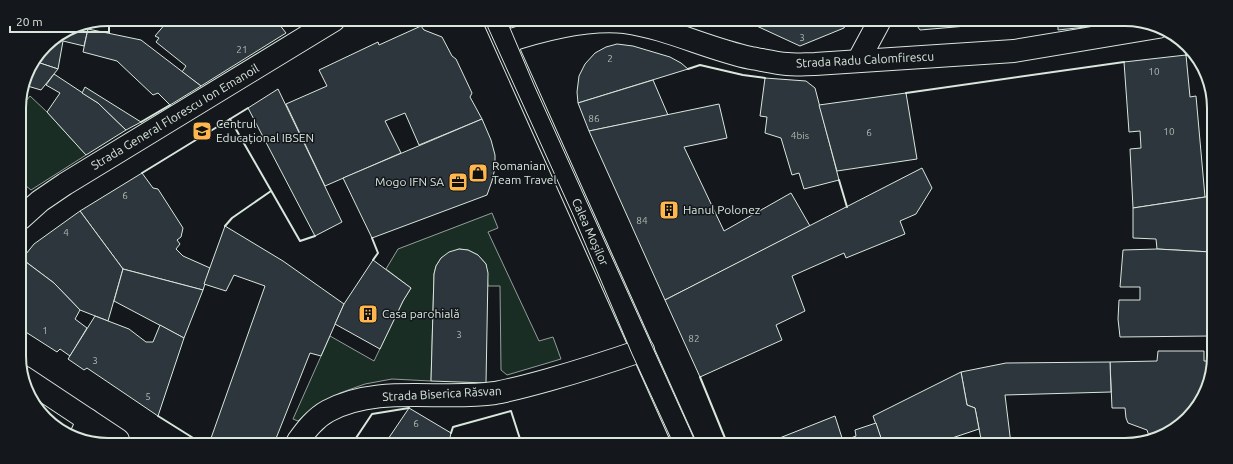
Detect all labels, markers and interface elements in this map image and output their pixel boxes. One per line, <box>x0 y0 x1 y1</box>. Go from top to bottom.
scale bar <box>10 8 109 34</box>
text: 20 m <box>16 15 43 28</box>
house number: 3 <box>799 32 805 43</box>
house number: 21 <box>236 44 248 55</box>
street label: Strada Radu Calomfirescu <box>796 49 934 70</box>
house number: 2 <box>607 53 613 64</box>
street label: Strada General Florescu Ion Emanoil <box>89 61 261 172</box>
house number: 10 <box>1148 66 1160 77</box>
house number: 86 <box>588 113 600 124</box>
place label: Centrul Educațional IBSEN <box>216 117 314 144</box>
school or university icon: Centrul Educațional IBSEN <box>191 120 213 142</box>
house number: 10 <box>1163 126 1175 137</box>
house number: 6 <box>866 127 872 138</box>
house number: 4bis <box>791 130 809 141</box>
place label: Romanian Team Travel <box>492 159 557 186</box>
shop icon: Romanian Team Travel <box>467 162 489 184</box>
office icon: Mogo IFN SA <box>447 171 469 193</box>
place label: Mogo IFN SA <box>375 175 444 188</box>
house number: 6 <box>122 190 128 201</box>
street label: Calea Moșilor <box>570 196 611 268</box>
building icon: Hanul Polonez <box>658 199 680 221</box>
place label: Hanul Polonez <box>683 203 761 216</box>
house number: 84 <box>636 215 648 226</box>
house number: 4 <box>63 227 69 238</box>
building icon: Casa parohială <box>357 303 379 325</box>
place label: Casa parohială <box>382 307 460 320</box>
house number: 1 <box>42 325 48 336</box>
house number: 3 <box>456 329 462 340</box>
house number: 82 <box>688 333 700 344</box>
house number: 3 <box>92 355 98 366</box>
street label: Strada Biserica Răsvan <box>382 384 502 403</box>
house number: 5 <box>145 391 151 402</box>
house number: 6 <box>413 418 419 429</box>

